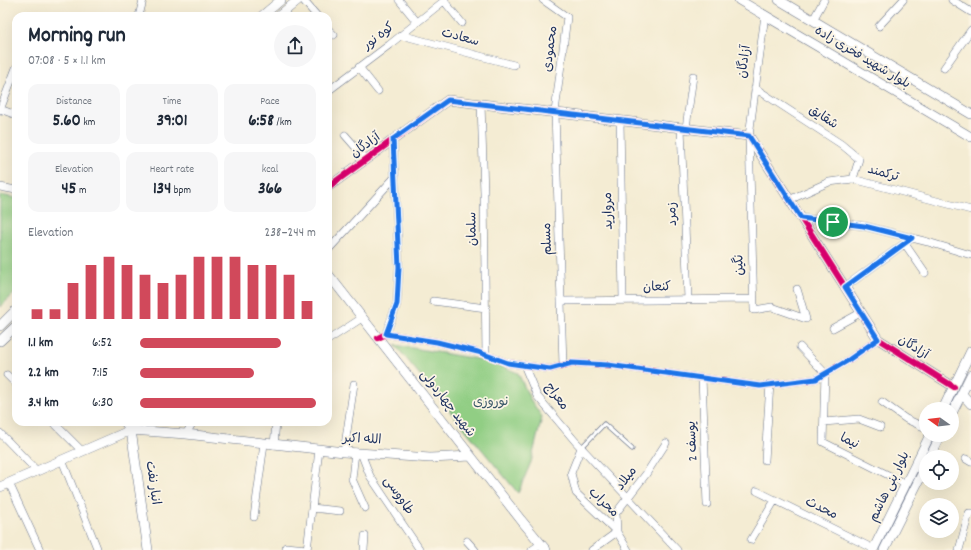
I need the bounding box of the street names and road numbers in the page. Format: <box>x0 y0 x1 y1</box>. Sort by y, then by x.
street label: کوه نور <box>358 18 399 56</box>
street label: بلوار شهید فخری زاده <box>810 22 914 94</box>
street label: سعادت <box>439 24 481 52</box>
street label: محمودی <box>539 25 563 73</box>
street label: آزادگان <box>733 43 757 80</box>
street label: شقایق <box>804 101 842 135</box>
street label: آزادگان <box>347 128 386 163</box>
street label: ترکمند <box>865 161 901 187</box>
street label: مروارید <box>599 192 619 230</box>
street label: زمرد <box>663 201 683 226</box>
street label: سلمان <box>463 212 483 246</box>
street label: مسلم <box>538 222 558 256</box>
street label: نگین <box>730 254 750 276</box>
street label: کنعان <box>643 278 672 298</box>
street label: آزادگان <box>894 331 933 365</box>
street label: شهید چهاردولی <box>415 366 479 442</box>
street label: معراج <box>539 379 573 415</box>
street label: یوسف 2 <box>682 420 704 462</box>
street label: الله اکبر <box>341 429 382 451</box>
street label: نیما <box>836 429 862 455</box>
street label: بلوار بنی هاشم <box>865 448 915 526</box>
street label: انبار نفت <box>140 460 164 506</box>
street label: میلاد <box>612 463 642 495</box>
street label: طاووسی <box>378 473 418 519</box>
street label: محراب <box>583 484 623 522</box>
street label: محدث <box>801 493 841 525</box>

